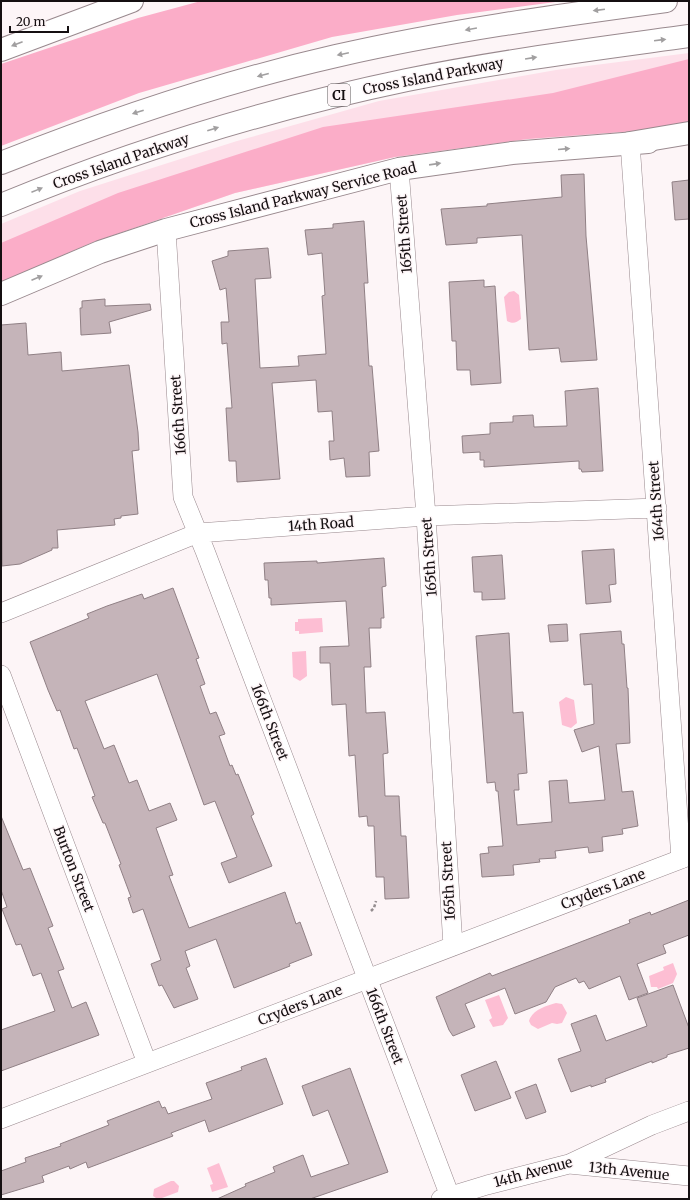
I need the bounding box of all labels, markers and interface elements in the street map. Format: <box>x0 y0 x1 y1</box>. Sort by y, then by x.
one-way arrow <box>593 7 605 13</box>
scale bar <box>10 8 68 34</box>
text: 20 m <box>16 14 45 29</box>
one-way arrow <box>465 27 477 33</box>
one-way arrow <box>653 37 666 43</box>
one-way arrow <box>11 42 23 48</box>
one-way arrow <box>337 52 349 58</box>
street label: Cross Island Parkway <box>361 53 506 98</box>
one-way arrow <box>525 55 537 61</box>
one-way arrow <box>256 72 268 78</box>
road number: CI <box>328 84 350 106</box>
one-way arrow <box>132 110 144 116</box>
one-way arrow <box>207 126 219 132</box>
street label: Cross Island Parkway <box>50 129 192 193</box>
one-way arrow <box>558 145 570 152</box>
street label: Cross Island Parkway Service Road <box>188 158 419 232</box>
one-way arrow <box>429 161 441 167</box>
one-way arrow <box>32 187 43 193</box>
street label: 165th Street <box>392 193 416 274</box>
one-way arrow <box>31 275 42 281</box>
street label: 166th Street <box>166 374 190 456</box>
street label: 164th Street <box>644 460 668 542</box>
street label: 14th Road <box>287 513 355 535</box>
street label: 165th Street <box>417 516 441 597</box>
street label: 166th Street <box>247 681 293 763</box>
street label: Burton Street <box>49 824 99 915</box>
street label: 165th Street <box>437 840 459 921</box>
street label: Cryders Lane <box>558 865 648 913</box>
street label: Cryders Lane <box>255 981 345 1029</box>
street label: 166th Street <box>362 985 408 1067</box>
street label: 14th Avenue <box>492 1153 574 1191</box>
street label: 13th Avenue <box>588 1158 670 1184</box>

